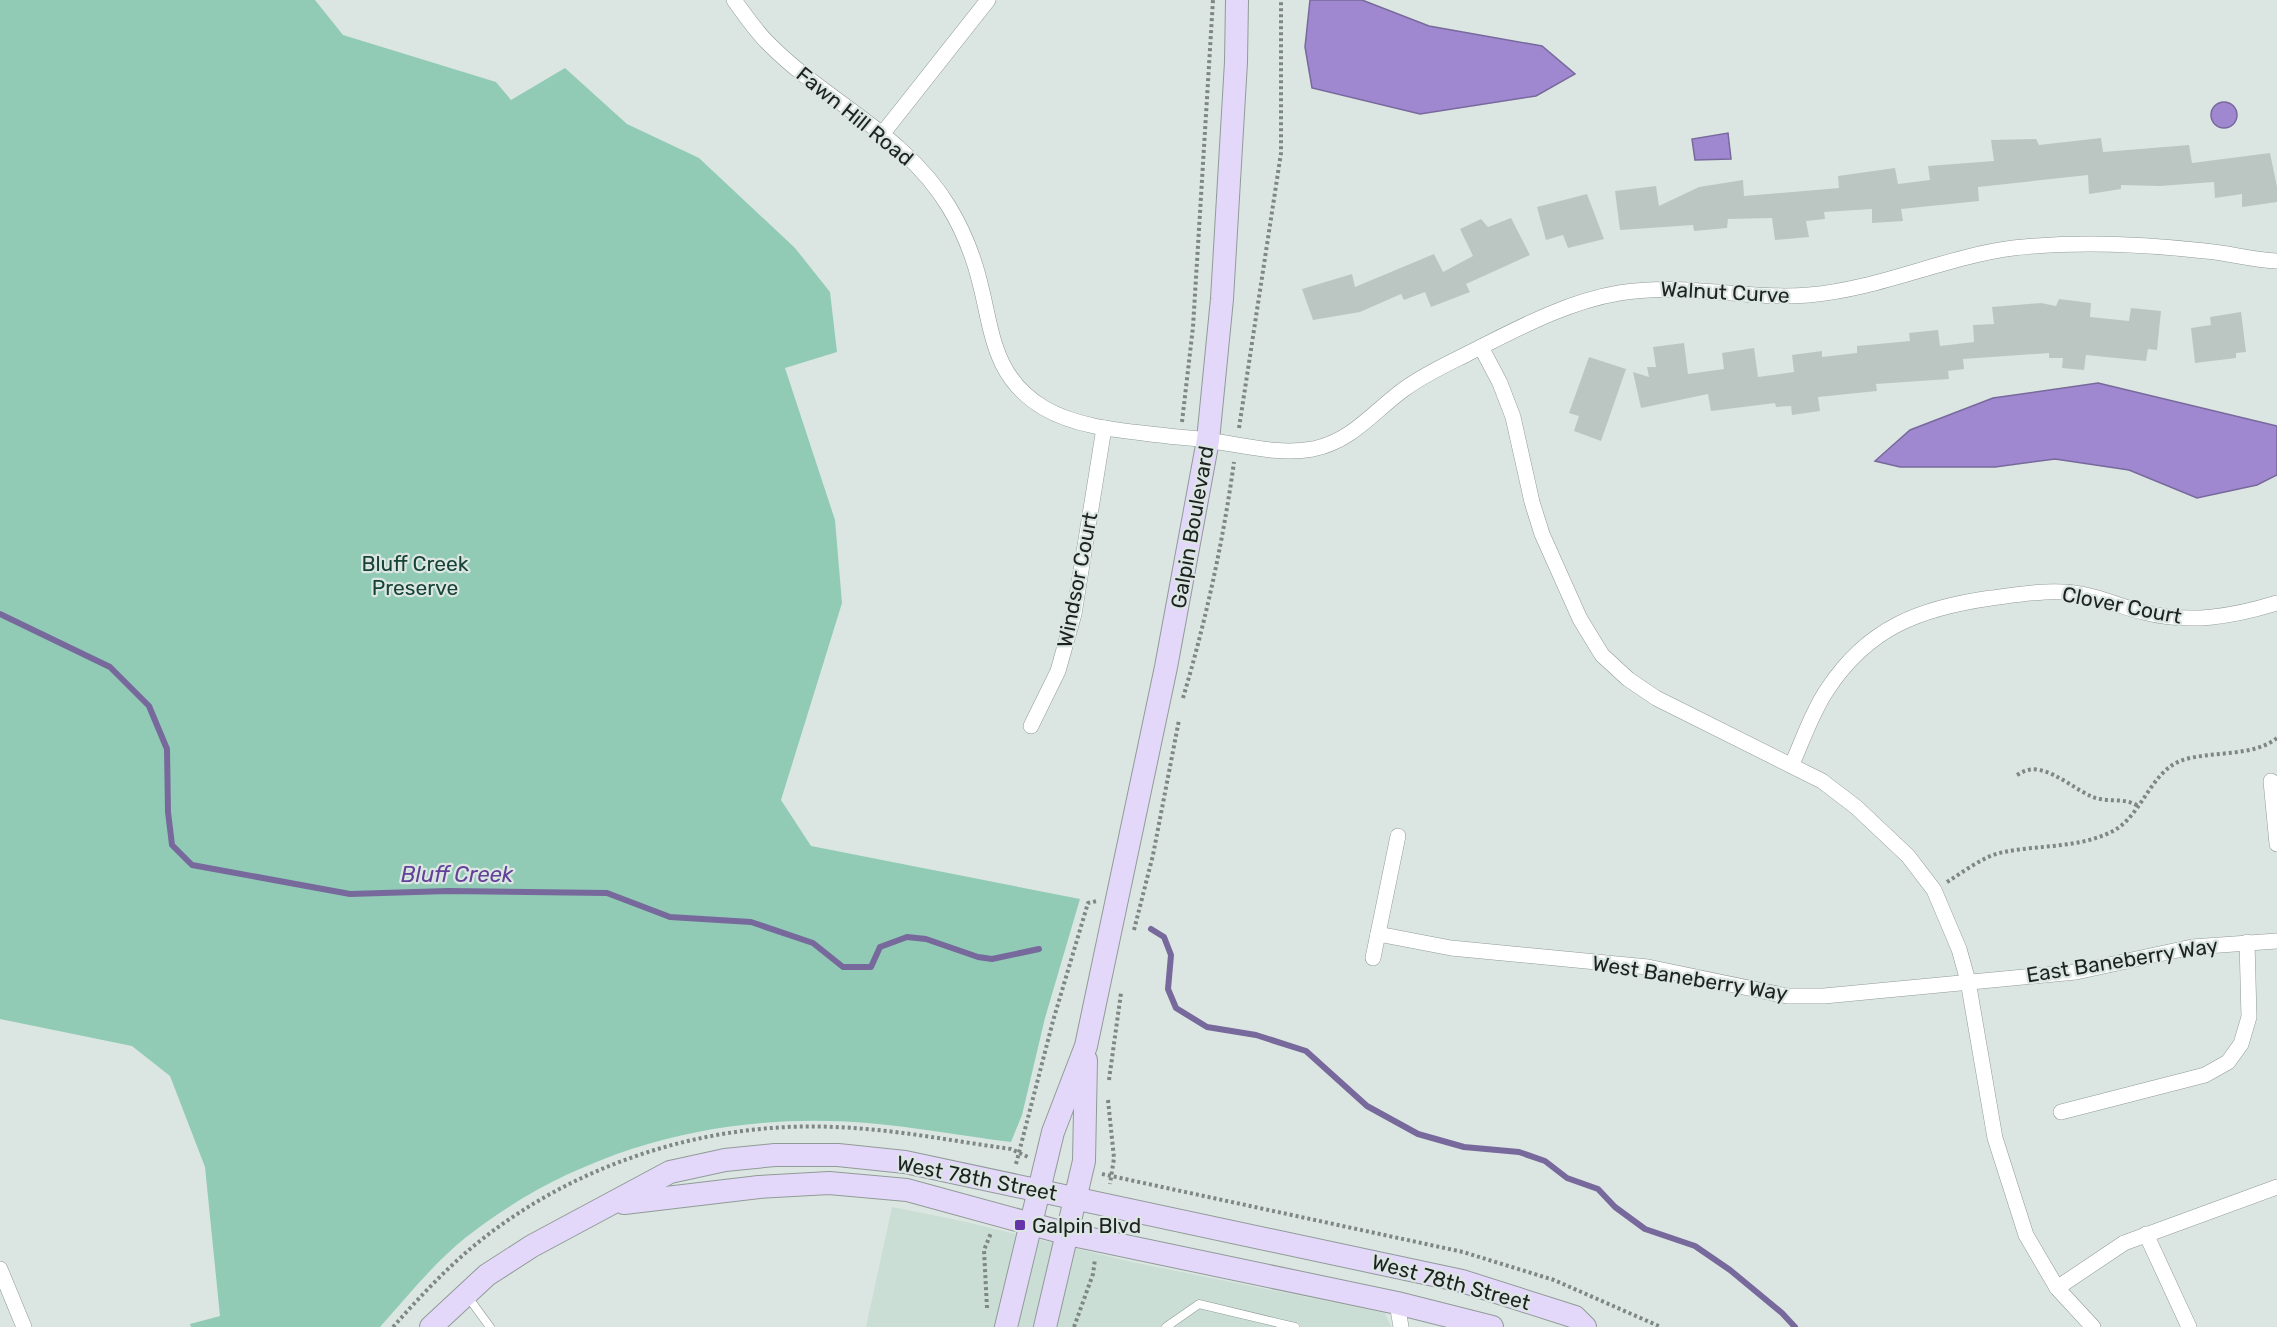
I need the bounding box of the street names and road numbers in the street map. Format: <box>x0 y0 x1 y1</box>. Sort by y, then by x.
street label: Fawn Hill Road <box>792 61 918 171</box>
street label: Walnut Curve <box>1660 276 1790 308</box>
street label: Galpin Boulevard <box>1165 444 1219 610</box>
street label: Windsor Court <box>1052 510 1102 650</box>
street label: Clover Court <box>2060 581 2184 629</box>
street label: East Baneberry Way <box>2024 932 2220 988</box>
street label: West Baneberry Way <box>1590 950 1790 1006</box>
street label: West 78th Street <box>895 1150 1059 1206</box>
street label: West 78th Street <box>1369 1249 1533 1315</box>

